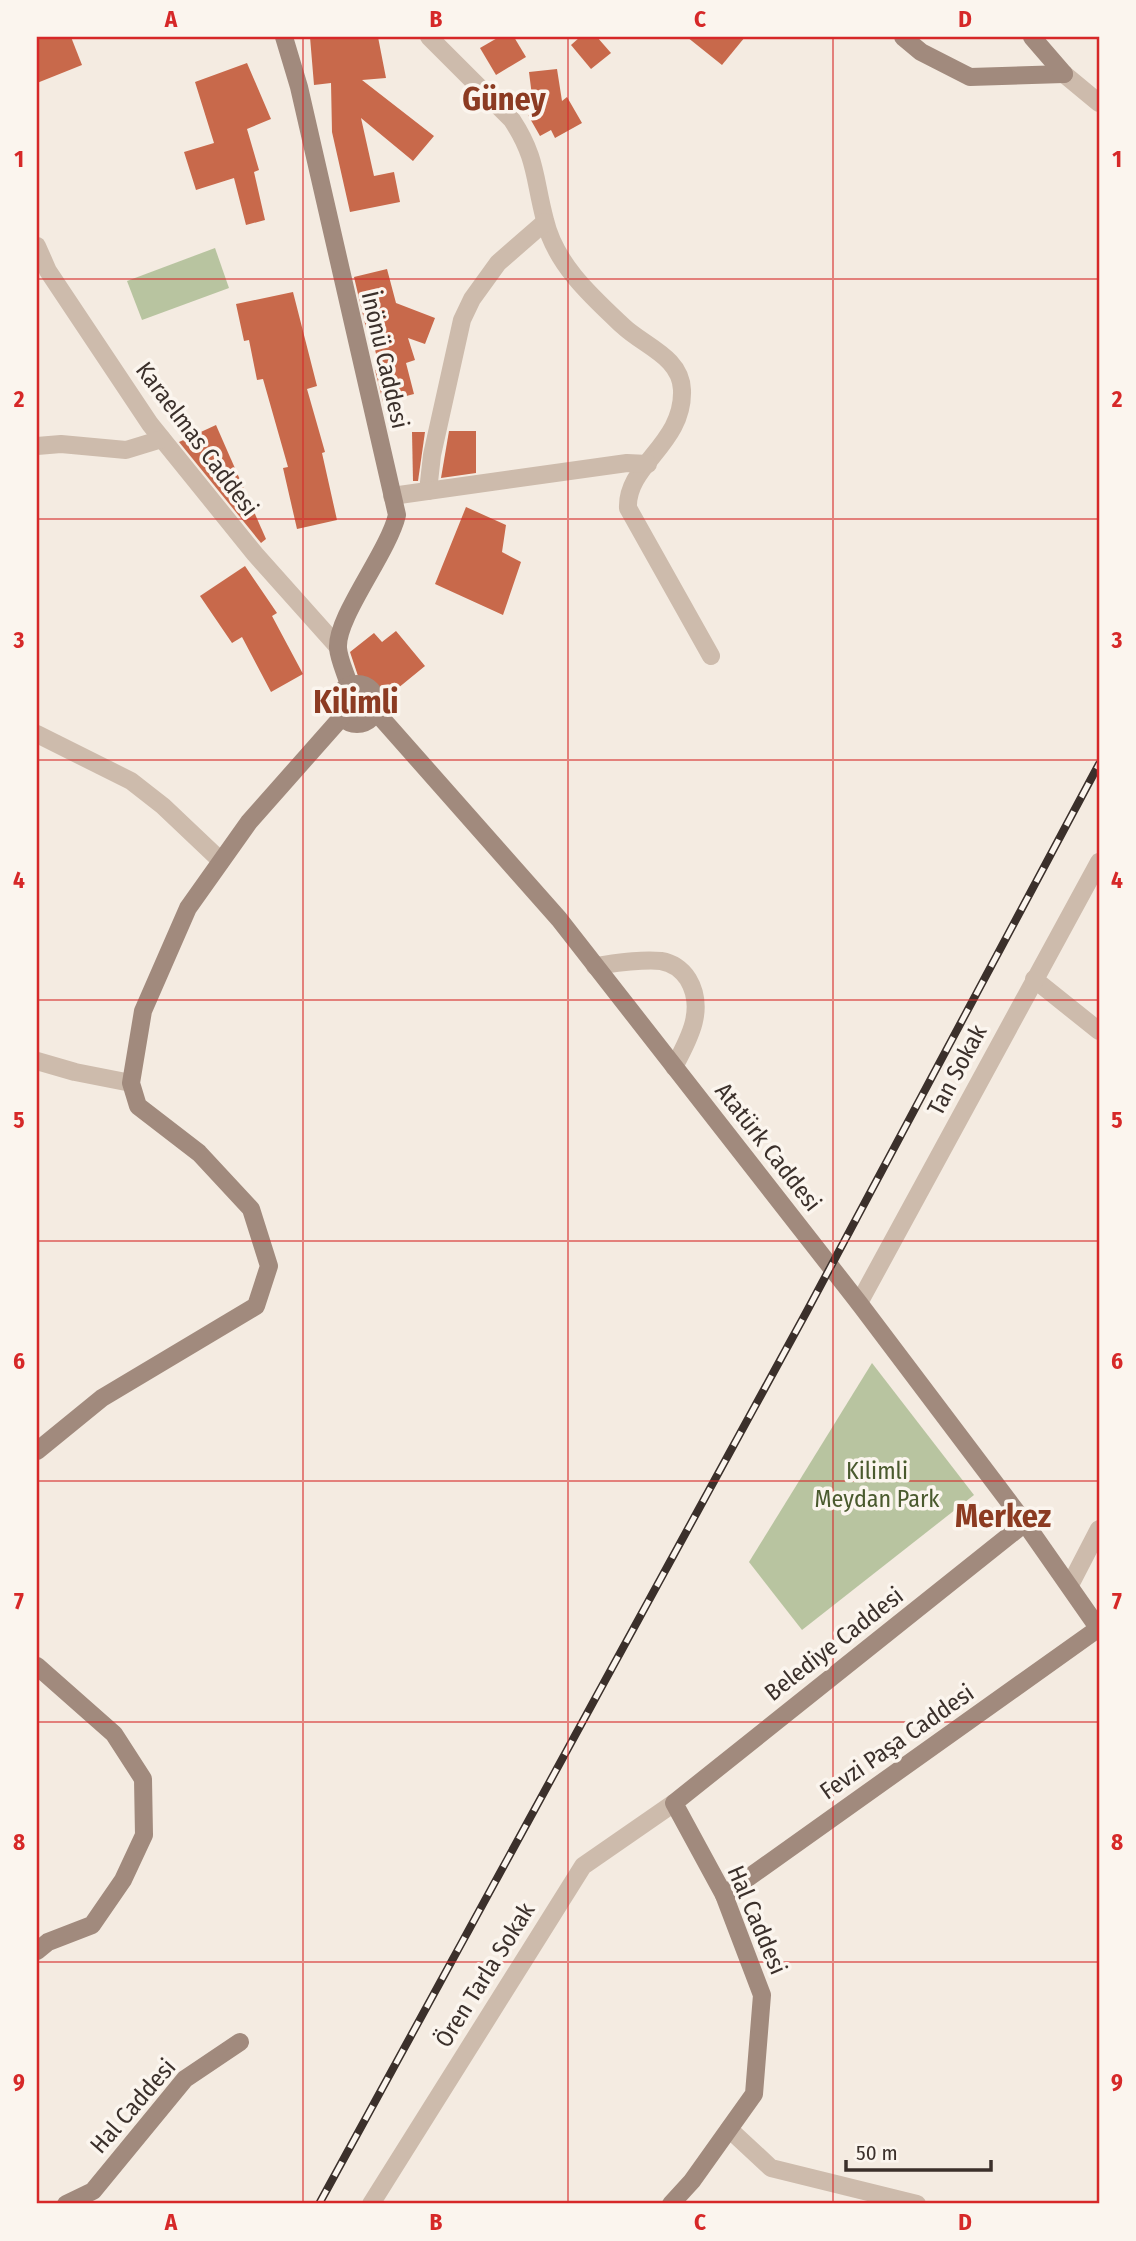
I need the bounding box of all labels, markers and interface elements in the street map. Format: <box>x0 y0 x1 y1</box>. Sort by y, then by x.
text: A <box>164 5 178 33</box>
text: B <box>430 5 443 33</box>
text: C <box>694 5 706 33</box>
text: D <box>958 5 972 33</box>
district label: Güney <box>462 80 546 118</box>
text: 1 <box>14 145 24 173</box>
text: 1 <box>1112 145 1122 173</box>
street label: İnönü Caddesi <box>356 289 414 431</box>
street label: Karaelmas Caddesi <box>130 357 264 521</box>
text: 2 <box>13 385 25 413</box>
text: 2 <box>1111 385 1123 413</box>
text: 3 <box>13 626 25 654</box>
text: 3 <box>1111 626 1123 654</box>
district label: Kilimli <box>313 683 399 721</box>
text: 4 <box>13 866 25 894</box>
text: 4 <box>1111 866 1123 894</box>
street label: Tan Sokak <box>922 1019 993 1120</box>
street label: Atatürk Caddesi <box>709 1077 827 1217</box>
text: 5 <box>13 1106 25 1134</box>
text: 5 <box>1111 1106 1123 1134</box>
text: 6 <box>13 1347 25 1375</box>
text: 6 <box>1111 1347 1123 1375</box>
park label: Kilimli Meydan Park <box>815 1457 940 1513</box>
district label: Merkez <box>955 1497 1051 1535</box>
street label: Belediye Caddesi <box>759 1581 909 1707</box>
text: 7 <box>14 1587 24 1615</box>
text: 7 <box>1112 1587 1122 1615</box>
street label: Fevzi Paşa Caddesi <box>815 1679 979 1805</box>
text: 8 <box>13 1828 25 1856</box>
text: 8 <box>1111 1828 1123 1856</box>
street label: Hal Caddesi <box>722 1861 792 1979</box>
street label: Ören Tarla Sokak <box>429 1897 541 2052</box>
street label: Hal Caddesi <box>85 2053 181 2159</box>
text: 9 <box>13 2068 25 2096</box>
text: 9 <box>1111 2068 1123 2096</box>
scale bar <box>846 2129 991 2173</box>
text: 50 m <box>856 2140 898 2166</box>
text: A <box>164 2208 178 2236</box>
text: B <box>430 2208 443 2236</box>
text: C <box>694 2208 706 2236</box>
text: D <box>958 2208 972 2236</box>

